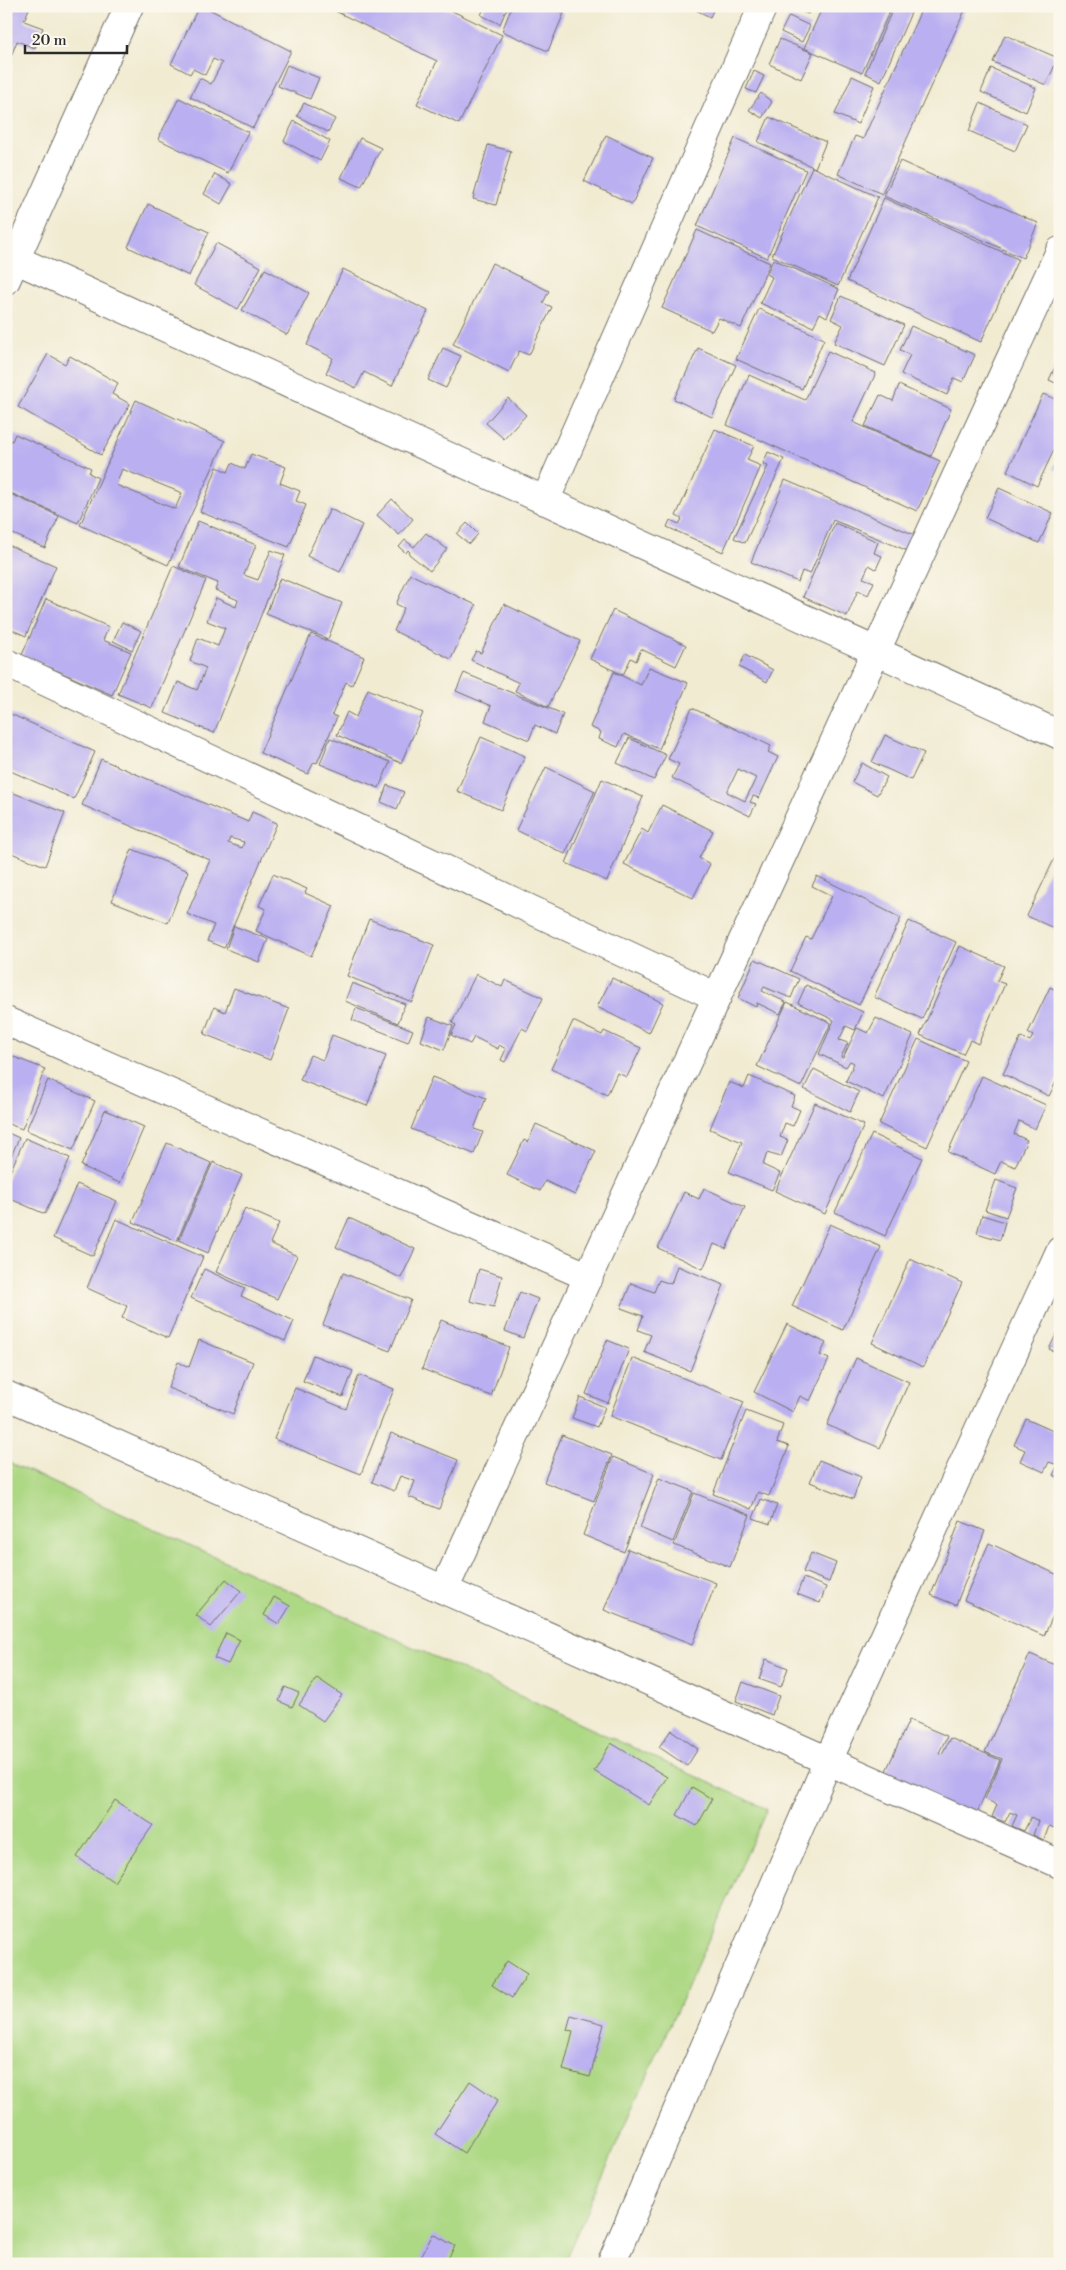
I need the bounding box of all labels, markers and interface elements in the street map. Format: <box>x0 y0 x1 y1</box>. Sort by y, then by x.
scale bar <box>25 22 128 54</box>
text: 20 m <box>32 31 67 50</box>

